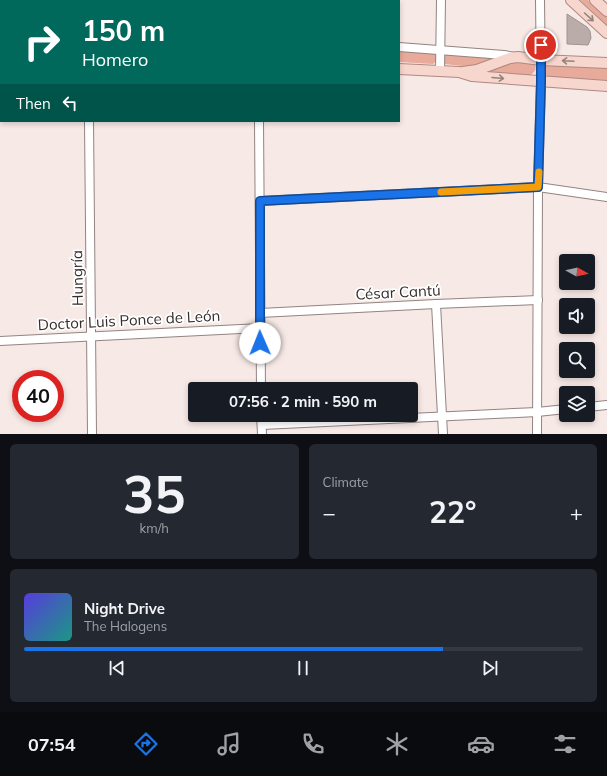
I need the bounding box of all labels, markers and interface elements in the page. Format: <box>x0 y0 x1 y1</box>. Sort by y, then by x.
one-way arrow <box>584 12 594 21</box>
text: 150 m <box>82 13 165 48</box>
icon: right <box>16 16 68 68</box>
pin <box>524 28 558 62</box>
icon: arrive <box>530 34 552 56</box>
text: Homero <box>82 48 148 71</box>
one-way arrow <box>562 58 575 65</box>
one-way arrow <box>491 75 504 82</box>
icon: left <box>59 92 81 114</box>
text: Then <box>16 94 51 113</box>
street label: Hungría <box>67 250 87 306</box>
north arrow <box>559 254 595 290</box>
map controls <box>559 254 595 422</box>
street label: César Cantú <box>355 280 441 304</box>
button: sound <box>559 298 595 334</box>
street label: Doctor Luis Ponce de León <box>37 306 221 334</box>
position arrow <box>239 322 281 364</box>
button: search <box>559 342 595 378</box>
speed limit sign: 40 <box>12 370 64 422</box>
button: layers <box>559 386 595 422</box>
text: 07:56 · 2 min · 590 m <box>229 392 377 411</box>
text: 35 <box>123 461 185 526</box>
text: Climate <box>323 474 368 490</box>
text: 22° <box>429 493 476 531</box>
text: − <box>323 499 336 527</box>
text: + <box>570 499 583 527</box>
text: km/h <box>140 520 169 536</box>
text: Night Drive <box>84 599 165 618</box>
text: The Halogens <box>84 618 167 634</box>
icon: previous <box>106 657 128 679</box>
icon: pause <box>292 657 314 679</box>
icon: next <box>479 657 501 679</box>
icon: directions <box>132 730 160 758</box>
icon: music <box>215 730 243 758</box>
icon: phone <box>299 730 327 758</box>
icon: climate <box>383 730 411 758</box>
icon: car <box>467 730 495 758</box>
icon: filters <box>551 730 579 758</box>
text: 07:54 <box>28 733 76 756</box>

